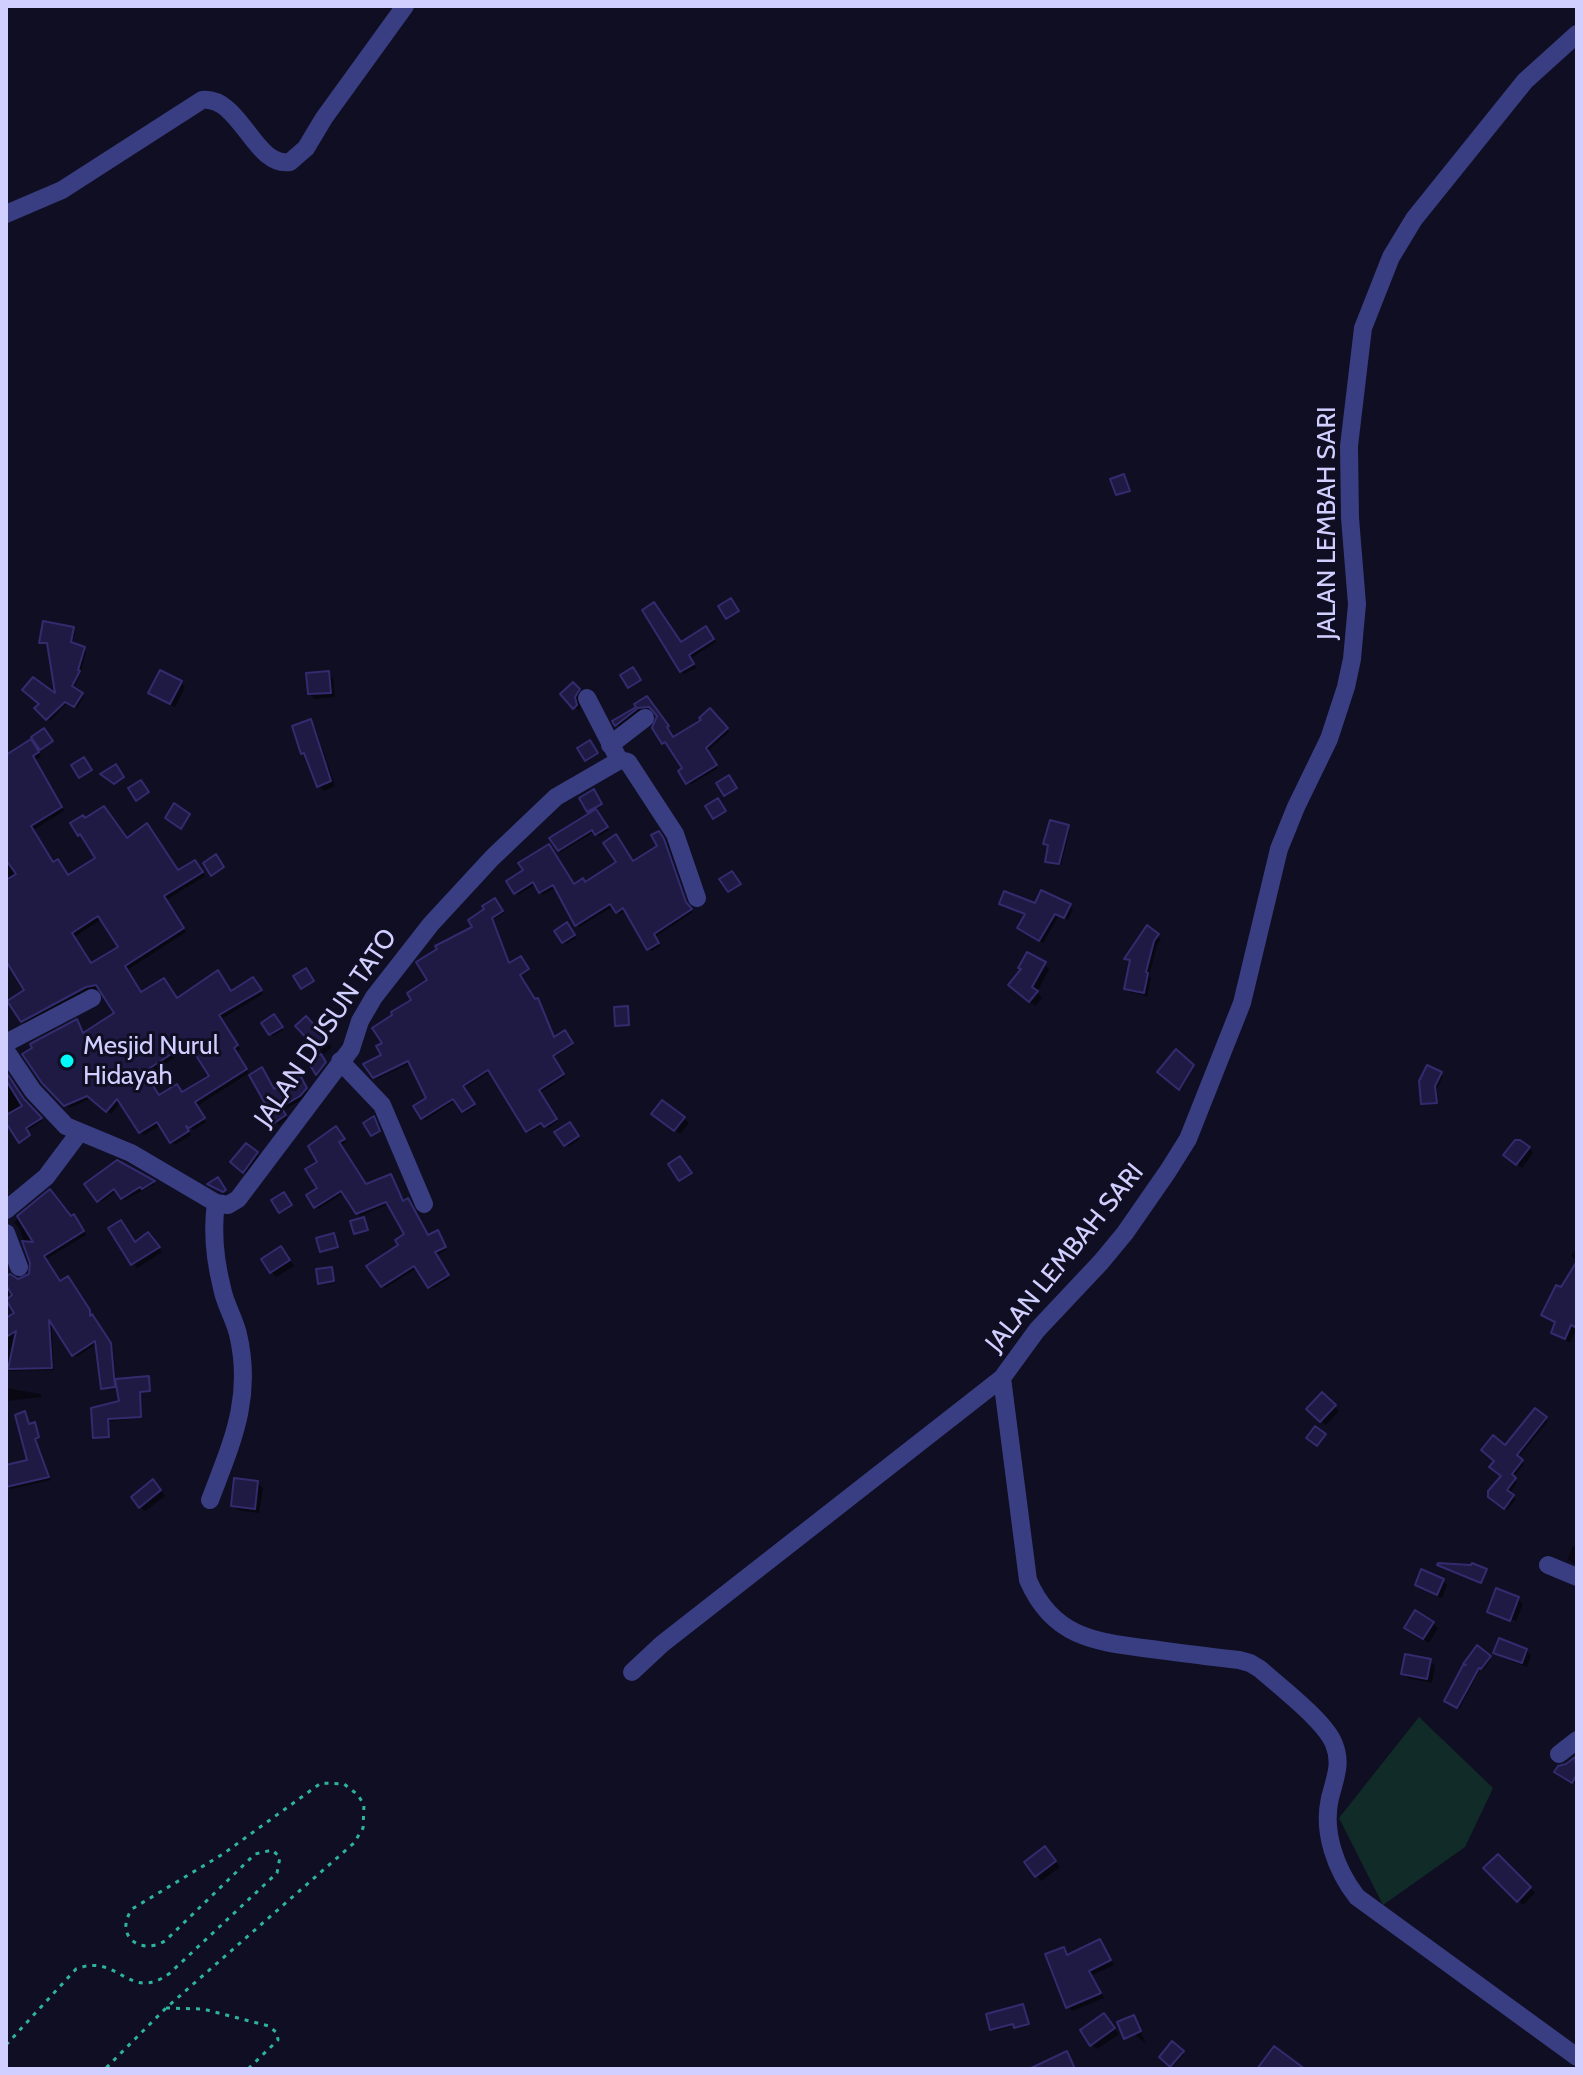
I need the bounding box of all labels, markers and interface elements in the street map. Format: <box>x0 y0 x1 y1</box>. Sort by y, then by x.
street label: JALAN LEMBAH SARI <box>1311 406 1343 640</box>
street label: JALAN DUSUN TATO <box>248 923 404 1133</box>
place label: Mesjid Nurul Hidayah <box>83 1030 219 1092</box>
marker: Mesjid Nurul Hidayah <box>58 1052 76 1070</box>
street label: JALAN LEMBAH SARI <box>979 1157 1151 1359</box>

